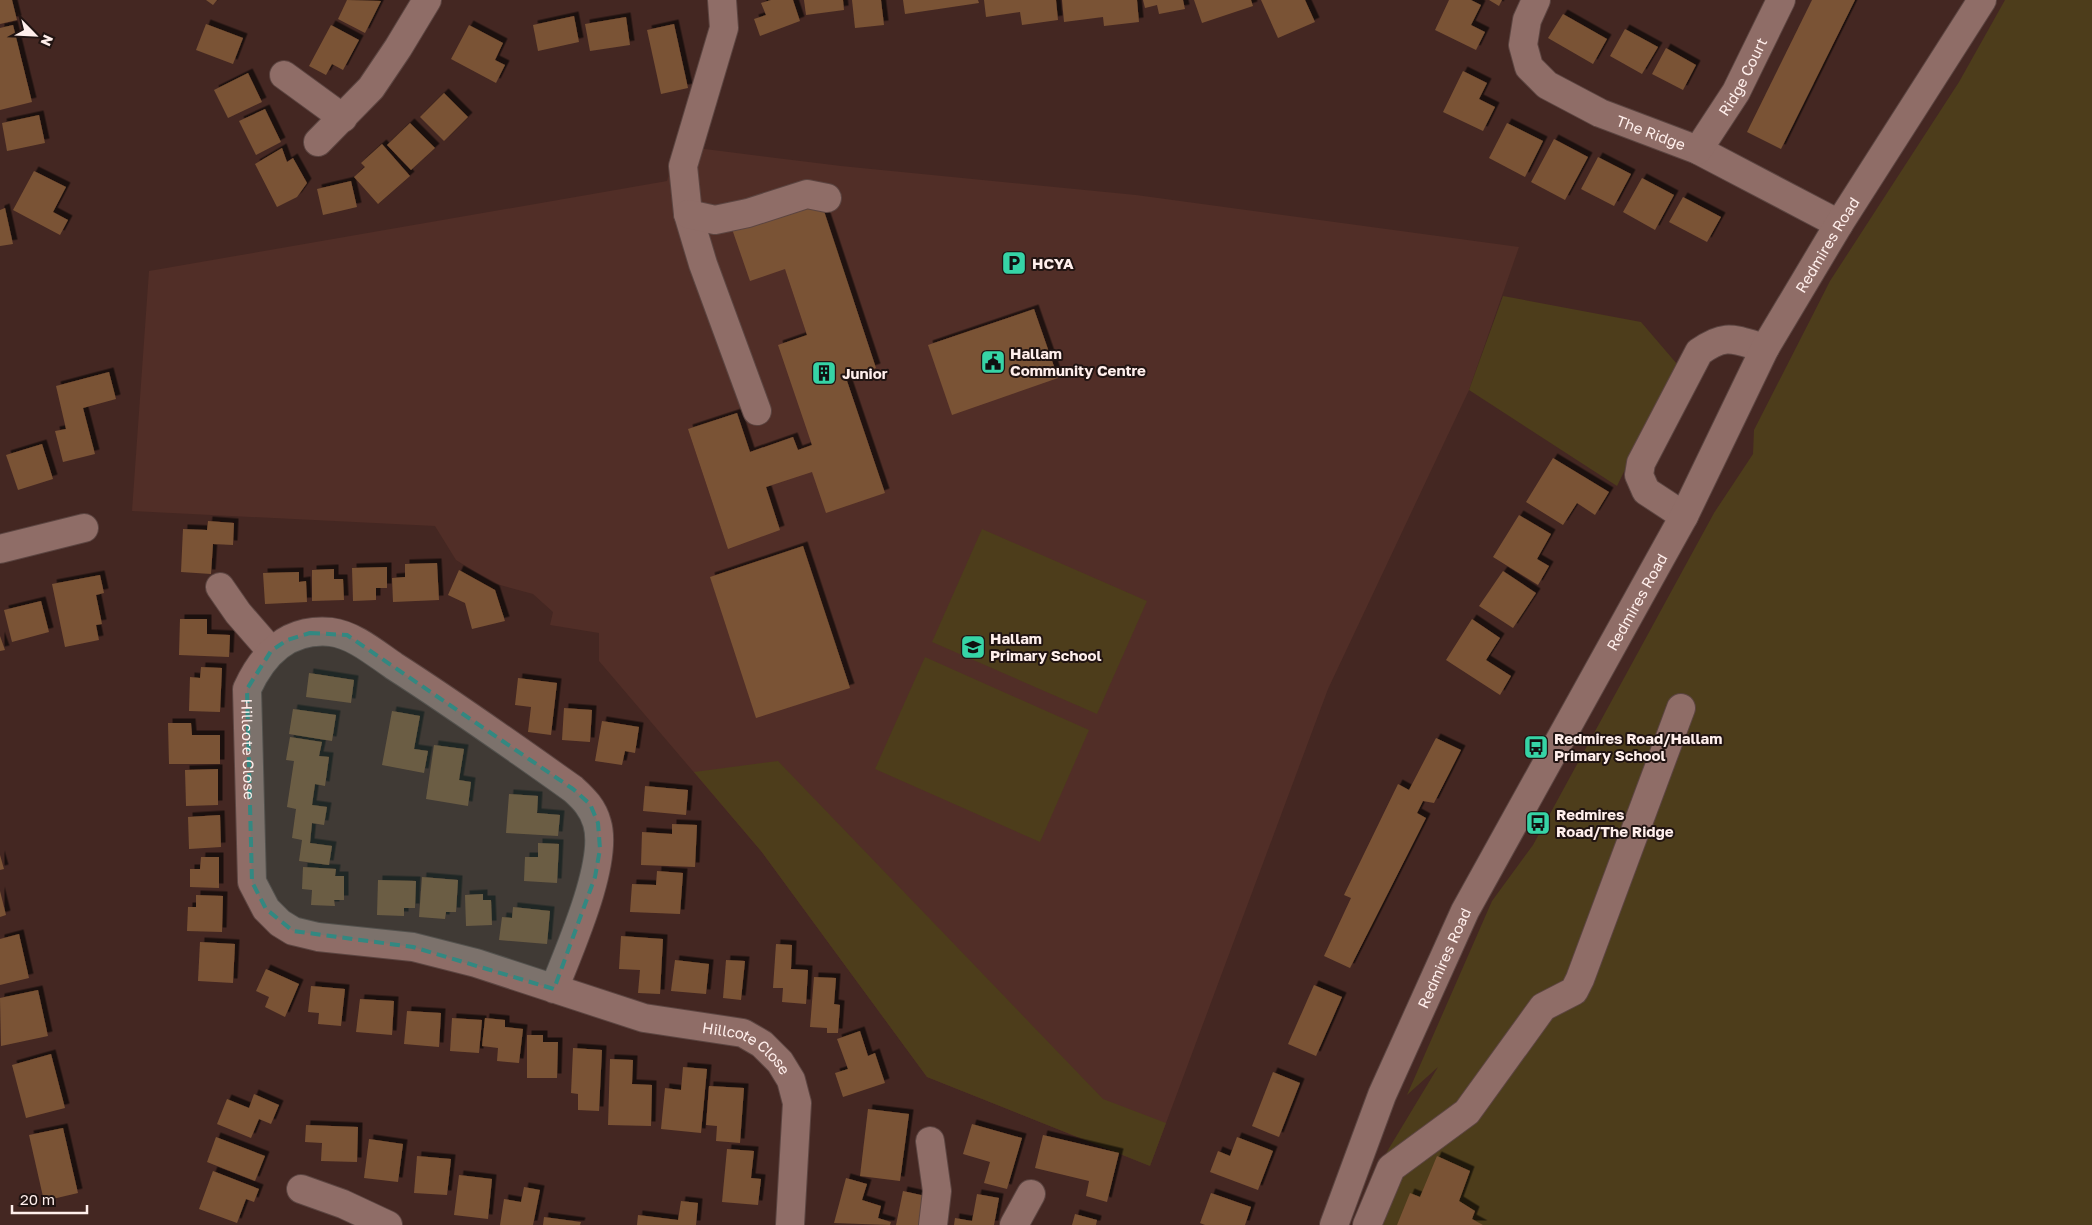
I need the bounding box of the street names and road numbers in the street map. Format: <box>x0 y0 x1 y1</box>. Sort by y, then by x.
street label: Ridge Court <box>1714 35 1770 119</box>
street label: The Ridge <box>1614 111 1688 154</box>
street label: Redmires Road <box>1791 194 1863 296</box>
street label: Redmires Road <box>1602 550 1671 653</box>
street label: Hillcote Close <box>238 698 259 800</box>
street label: Redmires Road <box>1413 905 1474 1011</box>
street label: Hillcote Close <box>701 1018 794 1078</box>

